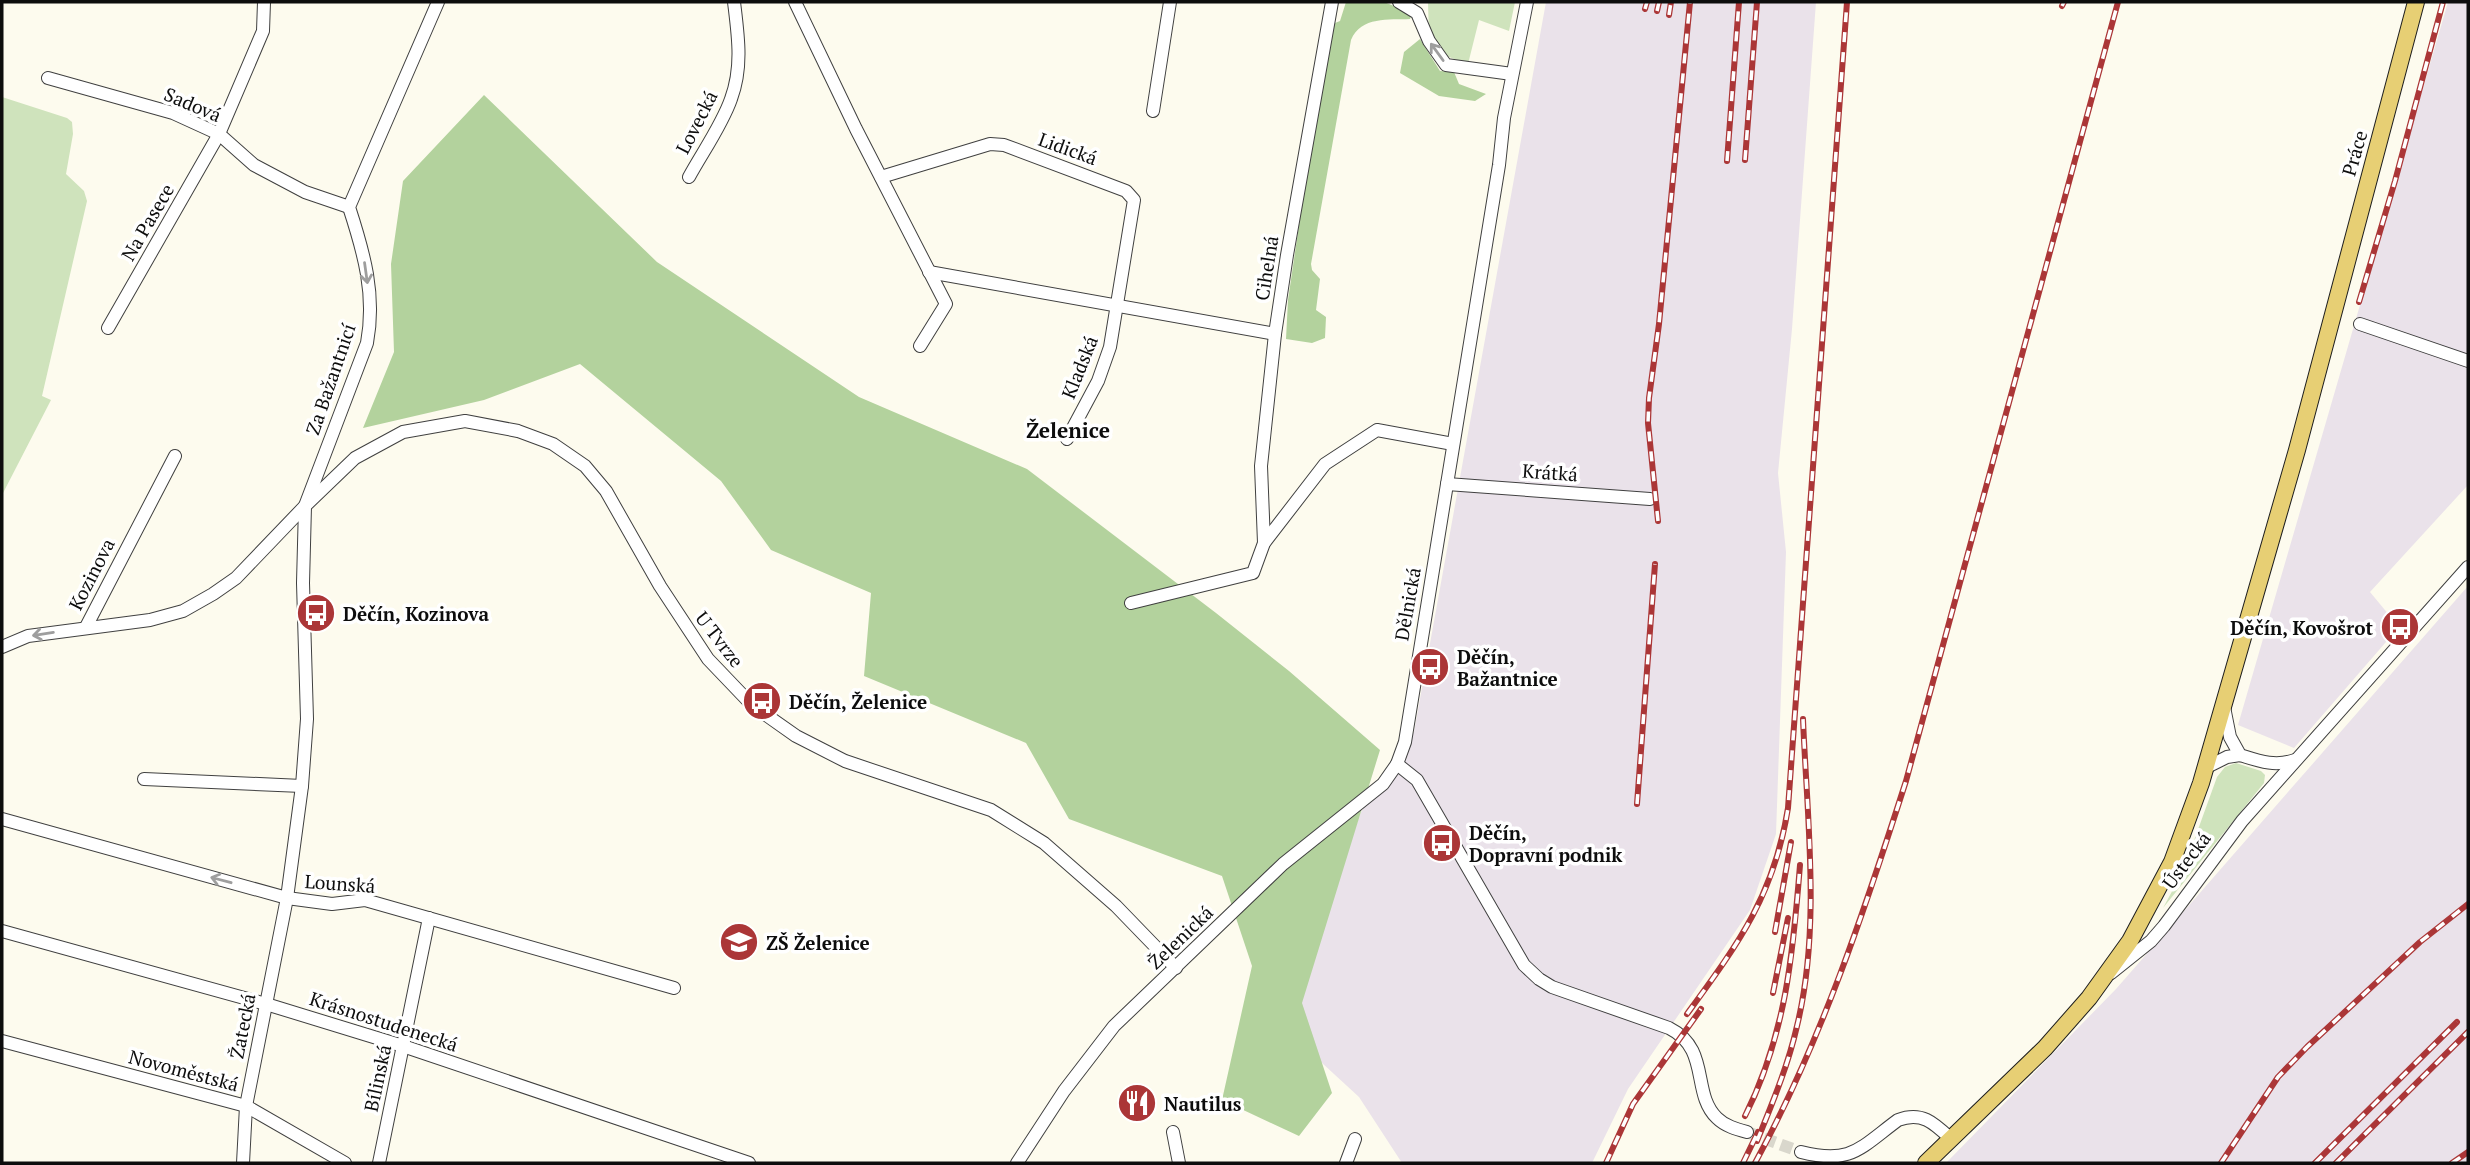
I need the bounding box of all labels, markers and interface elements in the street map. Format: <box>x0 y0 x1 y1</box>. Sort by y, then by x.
one-way arrow <box>1430 43 1444 62</box>
street label: Sadová <box>161 81 226 127</box>
street label: Lovecká <box>669 86 723 158</box>
street label: Lidická <box>1035 126 1101 170</box>
street label: Práce <box>2336 127 2372 179</box>
street label: Na Pasece <box>115 179 179 265</box>
street label: Cihelná <box>1249 233 1284 302</box>
one-way arrow <box>360 261 373 284</box>
street label: Za Bažantnicí <box>299 320 361 438</box>
street label: Kladská <box>1055 331 1103 402</box>
district label: Želenice <box>1026 416 1110 444</box>
street label: Krátká <box>1521 458 1579 486</box>
street label: Kozinova <box>62 534 120 614</box>
street label: Dělnická <box>1388 565 1426 643</box>
bus stop icon: Děčín, Kozinova <box>295 592 337 634</box>
place label: Děčín, Kozinova <box>343 601 489 626</box>
street label: U Tvrze <box>690 606 750 672</box>
bus stop icon: Děčín, Kovošrot <box>2379 606 2421 648</box>
place label: Děčín, Kovošrot <box>2230 615 2373 640</box>
one-way arrow <box>32 628 55 641</box>
place label: Děčín, Bažantnice <box>1457 644 1558 691</box>
bus stop icon: Děčín, Bažantnice <box>1409 646 1451 688</box>
bus stop icon: Děčín, Želenice <box>741 680 783 722</box>
place label: Děčín, Želenice <box>789 689 927 714</box>
place label: Děčín, Dopravní podnik <box>1469 820 1623 867</box>
bus stop icon: Děčín, Dopravní podnik <box>1421 822 1463 864</box>
street label: Ústecká <box>2156 826 2216 894</box>
street label: Lounská <box>304 868 377 898</box>
one-way arrow <box>210 872 232 885</box>
street label: Želenická <box>1142 900 1218 974</box>
school or university icon: ZŠ Želenice <box>718 921 760 963</box>
place label: ZŠ Želenice <box>766 930 870 955</box>
street label: Krásnostudenecká <box>307 985 462 1057</box>
street label: Žatecká <box>223 991 261 1061</box>
street label: Bílinská <box>358 1042 396 1114</box>
street label: Novoměstská <box>126 1043 242 1097</box>
restaurant icon: Nautilus <box>1116 1082 1158 1124</box>
place label: Nautilus <box>1164 1091 1242 1116</box>

